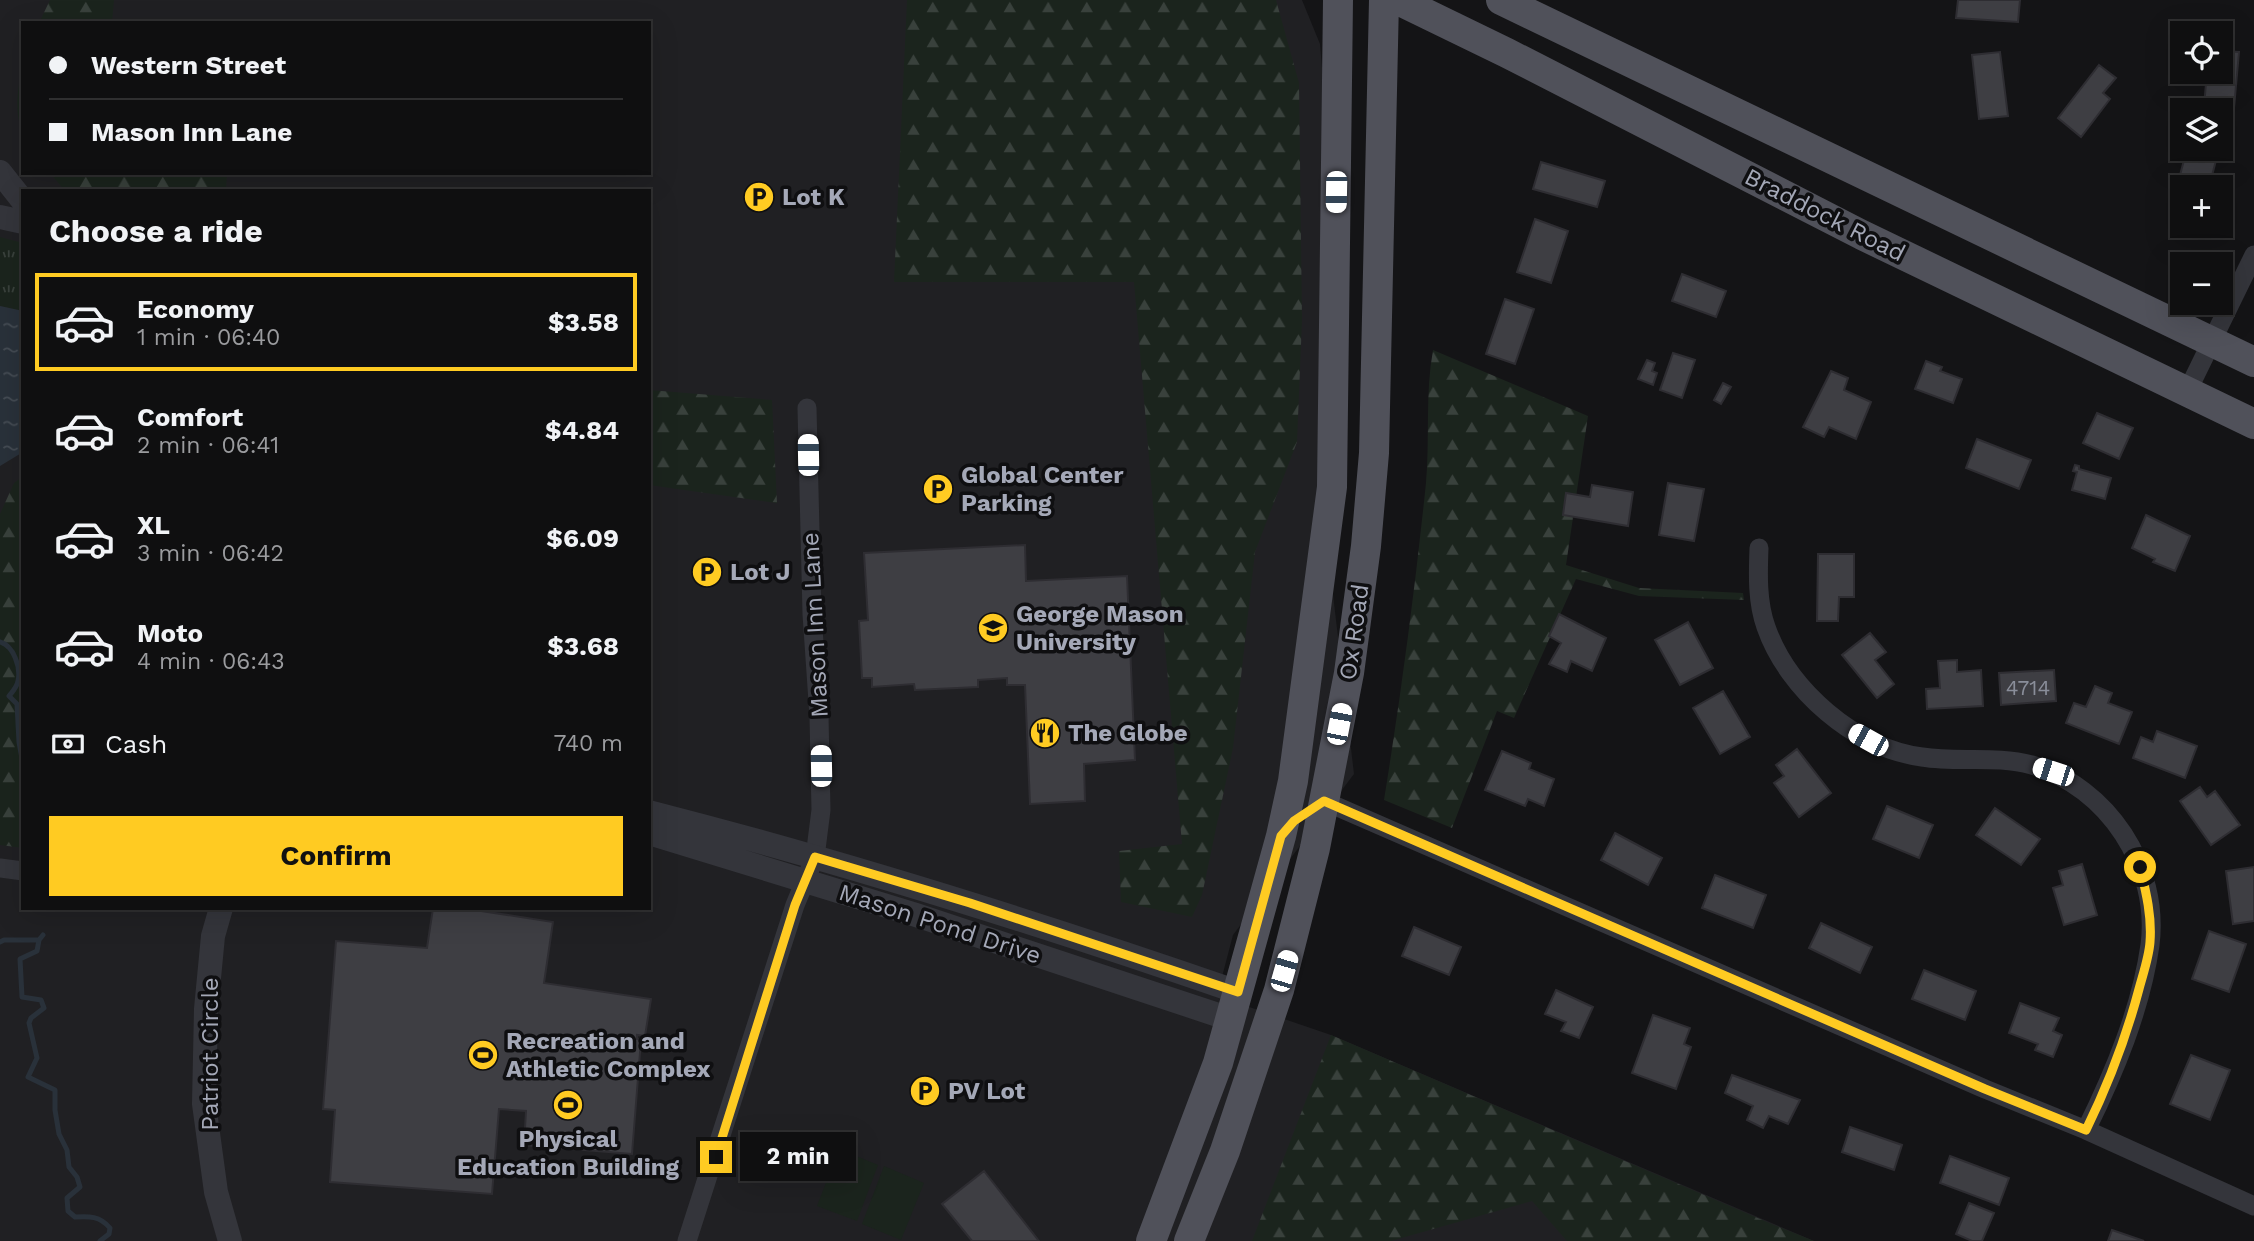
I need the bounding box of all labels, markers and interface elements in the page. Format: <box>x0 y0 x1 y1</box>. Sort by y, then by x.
map controls <box>2170 21 2233 315</box>
button: locate <box>2170 21 2233 84</box>
text: Western Street <box>91 50 286 80</box>
button: layers <box>2170 98 2233 161</box>
text: Mason Inn Lane <box>91 117 292 147</box>
street label: Braddock Road <box>1740 162 1910 268</box>
car <box>1326 171 1347 213</box>
button: + <box>2170 175 2233 238</box>
parking icon: Lot K <box>742 180 776 214</box>
place label: Lot K <box>782 183 845 211</box>
text: Choose a ride <box>49 212 263 250</box>
button: − <box>2170 252 2233 315</box>
icon: car <box>53 291 116 354</box>
text: Economy <box>137 294 254 324</box>
text: $3.58 <box>548 307 619 337</box>
text: 1 min · 06:40 <box>137 324 280 351</box>
icon: car <box>53 399 116 462</box>
text: Comfort <box>137 402 243 432</box>
text: $4.84 <box>545 415 619 445</box>
text: 2 min · 06:41 <box>137 432 279 459</box>
car <box>798 434 819 476</box>
place label: Global Center Parking <box>961 461 1124 517</box>
parking icon: Global Center Parking <box>921 472 955 506</box>
icon: car <box>53 507 116 570</box>
text: XL <box>137 510 170 540</box>
text: $6.09 <box>546 523 619 553</box>
street label: Mason Inn Lane <box>796 532 834 718</box>
text: 3 min · 06:42 <box>137 540 284 567</box>
parking icon: Lot J <box>690 555 724 589</box>
place label: Lot J <box>730 558 790 586</box>
street label: Ox Road <box>1333 582 1375 682</box>
place label: George Mason University <box>1016 600 1184 656</box>
school or university icon: George Mason University <box>976 611 1010 645</box>
icon: car <box>53 615 116 678</box>
text: Moto <box>137 618 203 648</box>
text: $3.68 <box>547 631 619 661</box>
text: 4 min · 06:43 <box>137 648 285 675</box>
house number: 4714 <box>2006 675 2050 700</box>
car <box>1325 701 1354 747</box>
restaurant icon: The Globe <box>1028 716 1062 750</box>
place label: The Globe <box>1068 719 1188 747</box>
car <box>1845 721 1892 759</box>
icon: cash <box>49 725 87 763</box>
text: Cash <box>105 729 167 759</box>
text: 740 m <box>554 730 623 757</box>
car <box>811 745 832 787</box>
car <box>2030 756 2077 788</box>
button: Confirm <box>49 816 623 896</box>
route start <box>2124 851 2156 883</box>
street label: Mason Pond Drive <box>836 878 1044 970</box>
car <box>1269 948 1300 994</box>
street label: Patriot Circle <box>196 977 224 1131</box>
place label: Recreation and Athletic Complex <box>506 1027 710 1083</box>
sports icon: Recreation and Athletic Complex <box>466 1038 500 1072</box>
parking icon: PV Lot <box>908 1074 942 1108</box>
place label: PV Lot <box>948 1077 1026 1105</box>
sports icon: Physical Education Building <box>551 1088 585 1122</box>
place label: Physical Education Building <box>457 1125 680 1181</box>
callout: 2 min <box>740 1132 856 1182</box>
route end <box>700 1141 732 1173</box>
text: 2 min <box>767 1143 829 1170</box>

